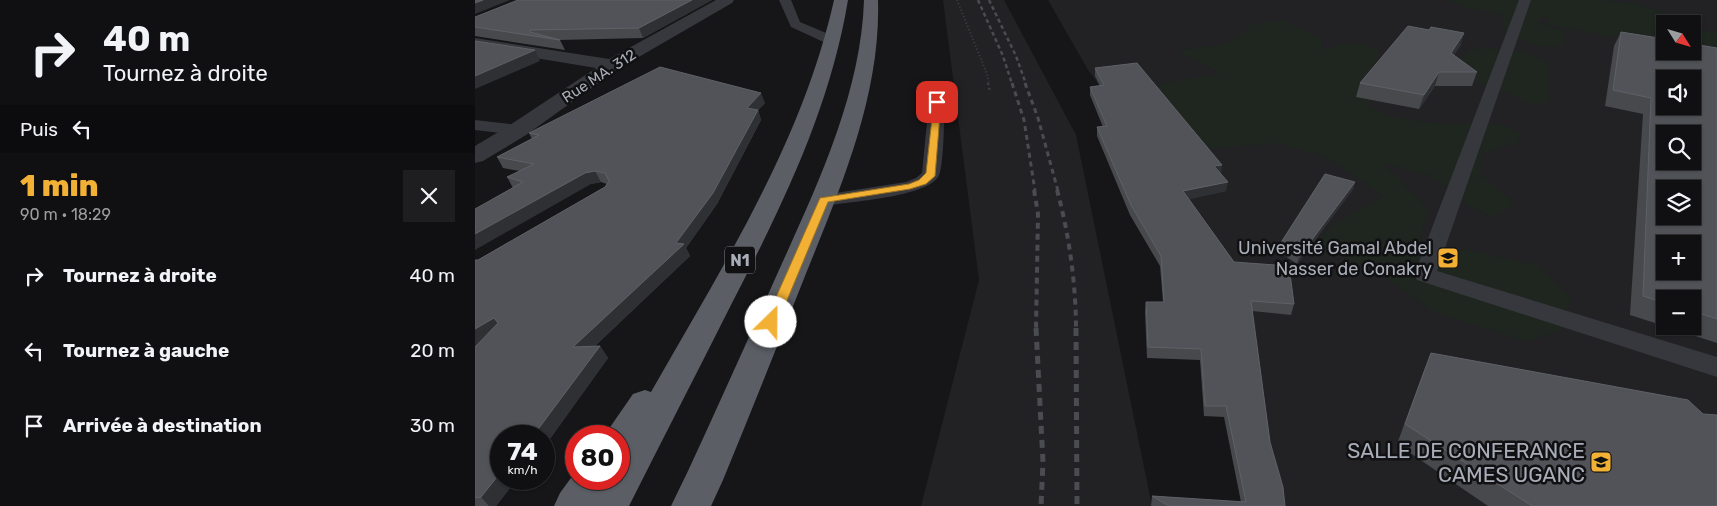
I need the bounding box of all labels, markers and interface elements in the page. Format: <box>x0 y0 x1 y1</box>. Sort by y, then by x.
north arrow <box>1656 15 1701 60</box>
map controls <box>1656 15 1701 335</box>
text: 40 m <box>103 18 190 60</box>
icon: right <box>20 20 85 85</box>
street label: Rue MA. 312 <box>559 45 639 107</box>
text: Tournez à droite <box>103 60 268 87</box>
button: sound <box>1656 70 1701 115</box>
pin <box>916 81 958 123</box>
icon: arrive <box>923 88 951 116</box>
icon: left <box>68 115 96 143</box>
text: Puis <box>20 118 58 141</box>
button: search <box>1656 125 1701 170</box>
text: 1 min <box>20 168 98 204</box>
button: close <box>403 170 455 222</box>
button: layers <box>1656 180 1701 225</box>
text: 90 m · 18:29 <box>20 205 111 224</box>
button: + <box>1656 235 1701 280</box>
place label: Université Gamal Abdel Nasser de Conakry <box>1238 237 1432 280</box>
road number: N1 <box>725 246 755 274</box>
school or university icon: Université Gamal Abdel Nasser de Conakry <box>1436 246 1460 270</box>
icon: right <box>20 262 48 290</box>
text: Tournez à droite <box>63 264 217 287</box>
text: 40 m <box>410 264 455 287</box>
button: − <box>1656 290 1701 335</box>
position arrow <box>744 295 796 347</box>
icon: left <box>20 337 48 365</box>
text: Tournez à gauche <box>63 339 229 362</box>
text: 20 m <box>410 339 455 362</box>
icon: arrive <box>20 412 48 440</box>
text: Arrivée à destination <box>63 414 262 437</box>
text: 30 m <box>410 414 455 437</box>
speed limit sign: 80 <box>565 425 630 490</box>
text: 74 <box>507 437 538 466</box>
place label: SALLE DE CONFERANCE CAMES UGANC <box>1347 438 1585 487</box>
school or university icon: SALLE DE CONFERANCE CAMES UGANC <box>1589 450 1613 474</box>
text: km/h <box>508 463 537 477</box>

